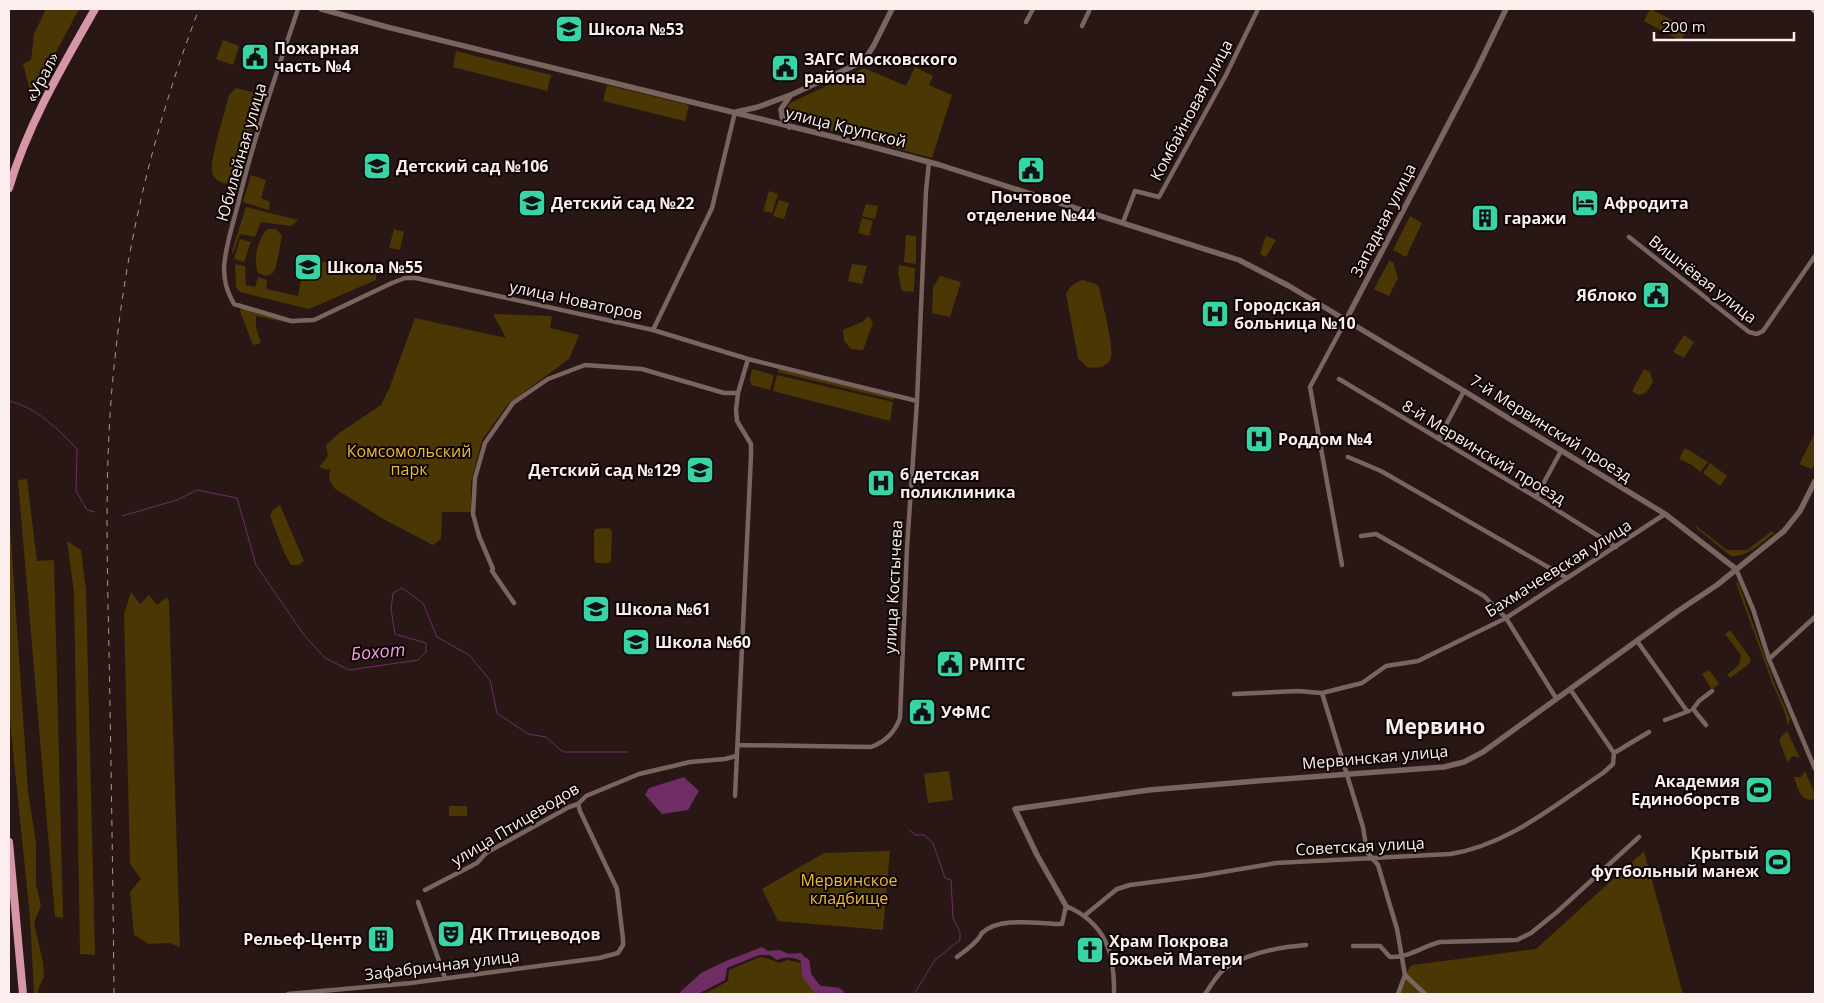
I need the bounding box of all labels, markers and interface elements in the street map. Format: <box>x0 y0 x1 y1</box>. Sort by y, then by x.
scale bar <box>1654 10 1794 42</box>
school or university icon: Школа №53 <box>554 14 584 44</box>
text: 200 m <box>1662 16 1706 36</box>
place label: Школа №53 <box>588 18 684 40</box>
street label: Комбайновая улица <box>1144 36 1238 184</box>
place label: Пожарная часть №4 <box>274 37 359 77</box>
public building icon: Пожарная часть №4 <box>240 42 270 72</box>
street label: «Урал» <box>20 48 64 106</box>
place label: ЗАГС Московского района <box>804 48 958 88</box>
public building icon: ЗАГС Московского района <box>770 53 800 83</box>
street label: Юбилейная улица <box>211 80 271 224</box>
street label: улица Крупской <box>783 101 909 153</box>
school or university icon: Детский сад №106 <box>362 151 392 181</box>
place label: Детский сад №106 <box>396 155 548 177</box>
public building icon: Почтовое отделение №44 <box>1016 155 1046 185</box>
street label: Западная улица <box>1345 160 1421 280</box>
place label: Почтовое отделение №44 <box>966 186 1096 226</box>
school or university icon: Детский сад №22 <box>517 188 547 218</box>
hotel icon: Афродита <box>1570 188 1600 218</box>
place label: Детский сад №22 <box>551 192 694 214</box>
place label: Афродита <box>1604 192 1689 214</box>
building icon: гаражи <box>1470 203 1500 233</box>
place label: гаражи <box>1504 207 1567 229</box>
street label: Вишнёвая улица <box>1645 230 1761 328</box>
school or university icon: Школа №55 <box>293 252 323 282</box>
place label: Школа №55 <box>327 256 423 278</box>
street label: улица Новаторов <box>507 275 645 325</box>
public building icon: Яблоко <box>1641 280 1671 310</box>
place label: Яблоко <box>1575 284 1637 306</box>
place label: Городская больница №10 <box>1234 294 1356 334</box>
hospital icon: Городская больница №10 <box>1200 299 1230 329</box>
street label: 7-й Мервинский проезд <box>1466 369 1636 487</box>
street label: 8-й Мервинский проезд <box>1398 394 1570 510</box>
hospital icon: Роддом №4 <box>1244 424 1274 454</box>
place label: Роддом №4 <box>1278 428 1372 450</box>
park label: Комсомольский парк <box>347 440 471 480</box>
school or university icon: Детский сад №129 <box>685 455 715 485</box>
place label: Детский сад №129 <box>529 459 681 481</box>
place label: 6 детская поликлиника <box>900 463 1016 503</box>
hospital icon: 6 детская поликлиника <box>866 468 896 498</box>
street label: Бахмачеевская улица <box>1481 514 1635 622</box>
street label: улица Костычева <box>879 519 907 655</box>
school or university icon: Школа №61 <box>581 594 611 624</box>
place label: Школа №61 <box>615 598 711 620</box>
school or university icon: Школа №60 <box>621 627 651 657</box>
place label: Школа №60 <box>655 631 751 653</box>
water label: Бохот <box>350 637 406 665</box>
public building icon: РМПТС <box>935 649 965 679</box>
place label: РМПТС <box>969 653 1026 675</box>
public building icon: УФМС <box>907 697 937 727</box>
place label: УФМС <box>941 701 991 723</box>
district label: Мервино <box>1385 712 1485 740</box>
street label: Мервинская улица <box>1301 740 1449 774</box>
place label: Академия Единоборств <box>1631 770 1740 810</box>
sports icon: Академия Единоборств <box>1744 775 1774 805</box>
street label: улица Птицеводов <box>447 777 583 871</box>
street label: Советская улица <box>1295 832 1425 860</box>
place label: Крытый футбольный манеж <box>1591 842 1759 882</box>
sports icon: Крытый футбольный манеж <box>1763 847 1793 877</box>
park label: Мервинское кладбище <box>800 869 898 909</box>
theatre icon: ДК Птицеводов <box>436 919 466 949</box>
place label: ДК Птицеводов <box>470 923 600 945</box>
building icon: Рельеф-Центр <box>366 924 396 954</box>
place label: Рельеф-Центр <box>243 928 362 950</box>
place label: Храм Покрова Божьей Матери <box>1109 930 1243 970</box>
church icon: Храм Покрова Божьей Матери <box>1075 935 1105 965</box>
street label: Зафабричная улица <box>363 945 521 985</box>

